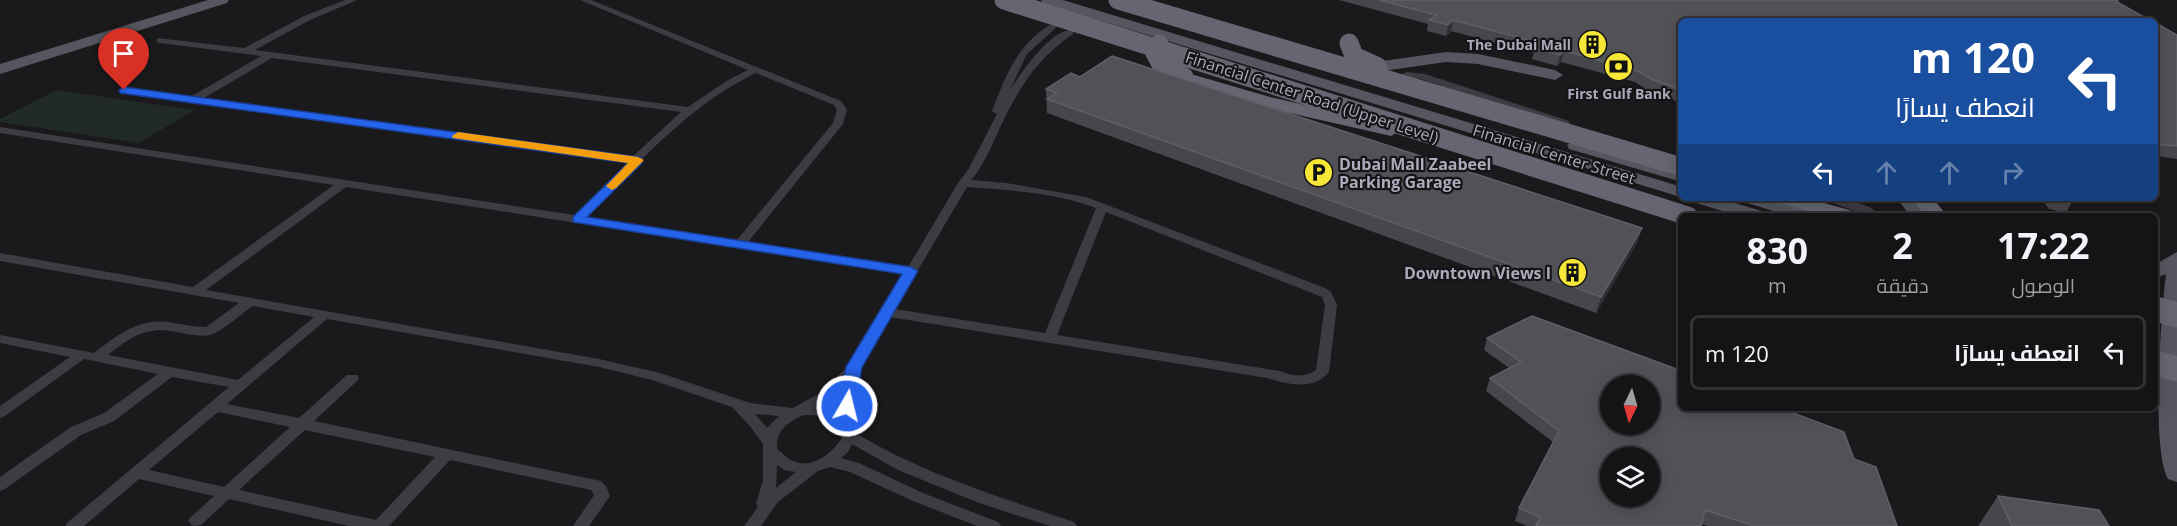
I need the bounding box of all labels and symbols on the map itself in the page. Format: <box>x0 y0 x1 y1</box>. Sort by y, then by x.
pin <box>98 28 149 90</box>
building icon: The Dubai Mall <box>1576 29 1608 61</box>
place label: The Dubai Mall <box>1467 35 1571 54</box>
street label: Financial Center Road (Upper Level) <box>1183 46 1442 148</box>
bank icon: First Gulf Bank <box>1603 51 1635 83</box>
place label: First Gulf Bank <box>1567 84 1671 103</box>
street label: Financial Center Street <box>1470 119 1638 189</box>
place label: Dubai Mall Zaabeel Parking Garage <box>1339 153 1491 193</box>
parking icon: Dubai Mall Zaabeel Parking Garage <box>1302 157 1334 189</box>
building icon: Downtown Views I <box>1556 257 1588 289</box>
place label: Downtown Views I <box>1404 262 1551 284</box>
position arrow <box>815 374 879 438</box>
north arrow <box>1600 375 1660 435</box>

